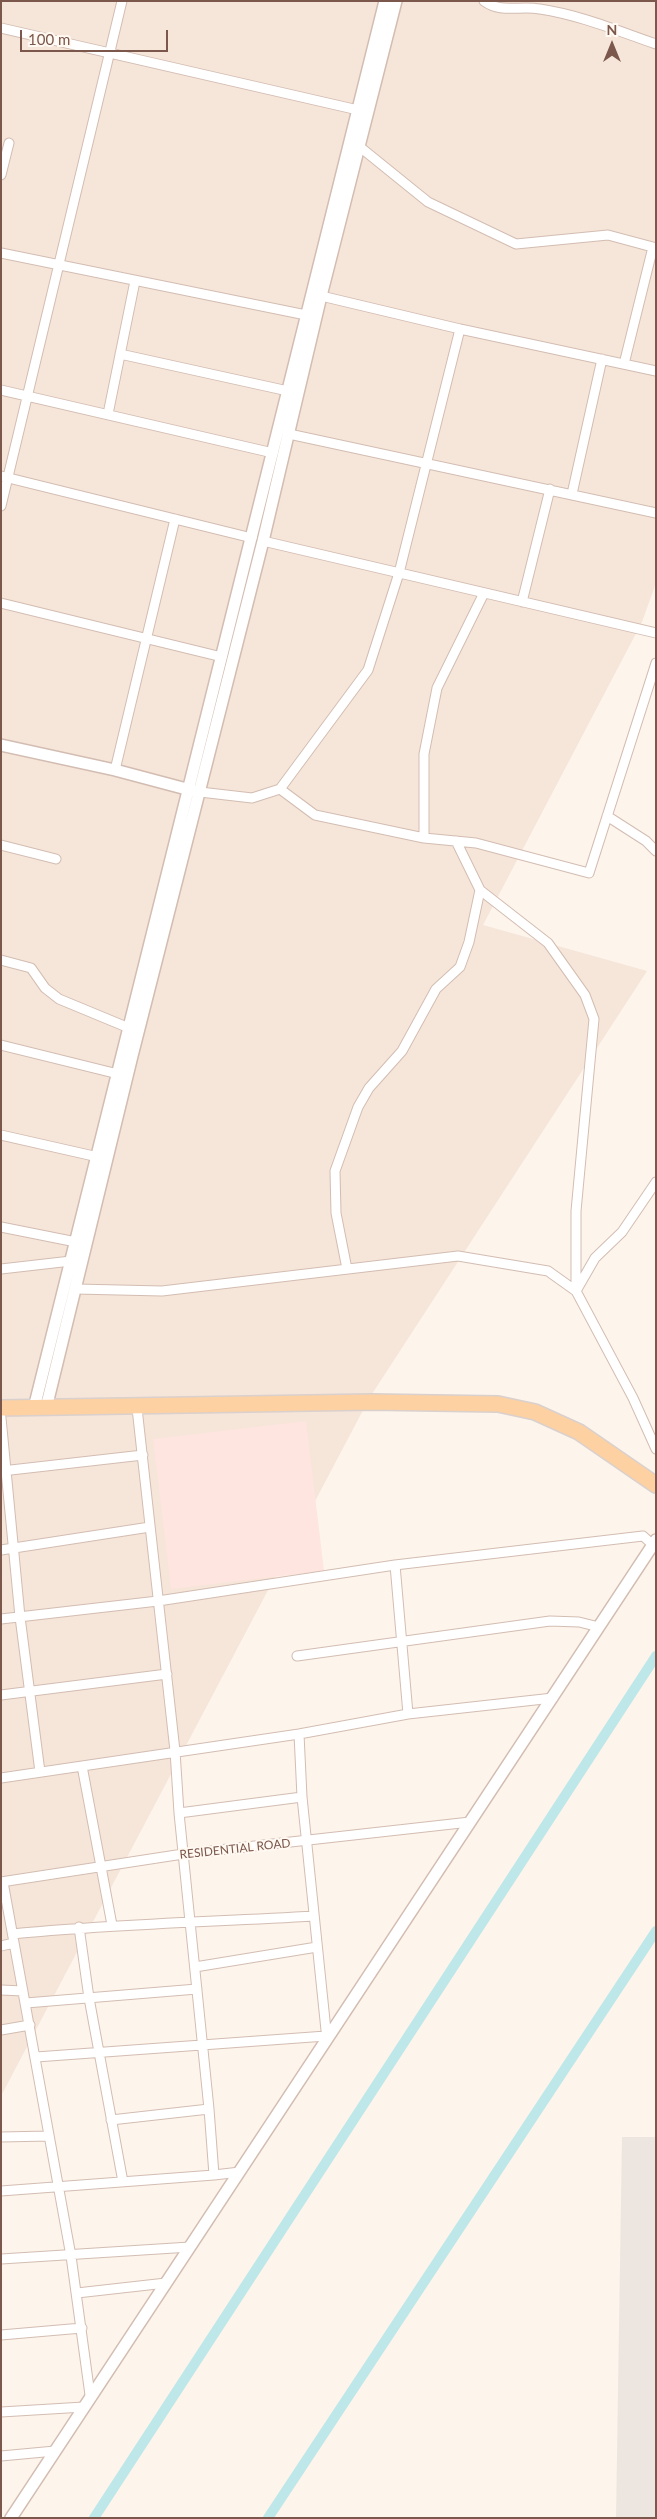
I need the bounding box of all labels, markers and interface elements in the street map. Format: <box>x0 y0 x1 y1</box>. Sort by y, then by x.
scale bar <box>22 20 170 52</box>
north arrow <box>587 20 637 70</box>
text: N <box>607 21 617 38</box>
text: 100 m <box>28 30 70 48</box>
street label: RESIDENTIAL ROAD <box>179 1836 291 1862</box>

